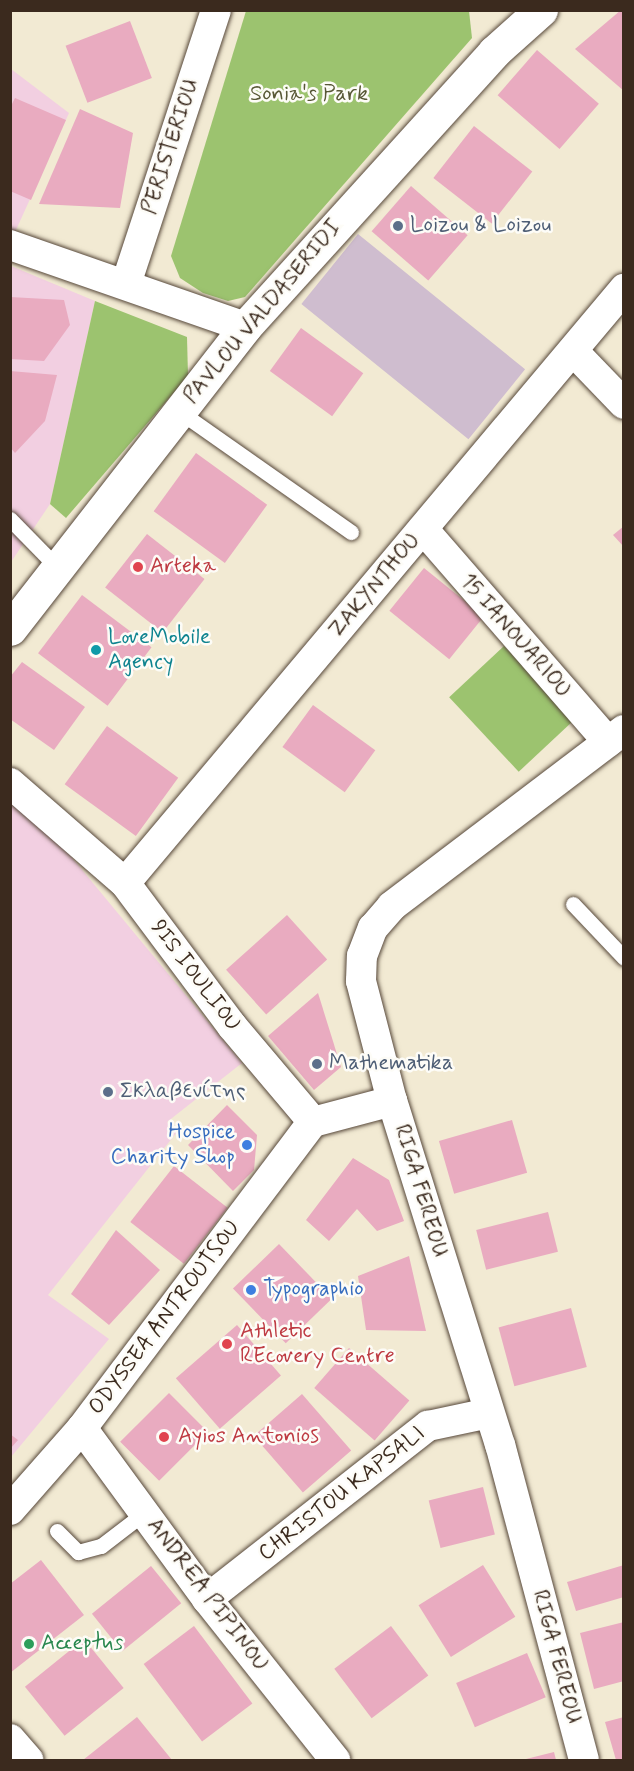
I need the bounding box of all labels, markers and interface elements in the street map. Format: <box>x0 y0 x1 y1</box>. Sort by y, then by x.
street label: PERISTERIOU <box>137 76 205 218</box>
park label: Sonia's Park <box>251 82 367 108</box>
place label: Loizou & Loizou <box>410 213 551 239</box>
street label: PAVLOU VALDASERIDI <box>178 215 348 409</box>
marker: Loizou & Loizou <box>391 219 405 233</box>
street label: ZAKYNTHOU <box>324 528 426 644</box>
place label: Arteka <box>150 554 216 580</box>
marker: Arteka <box>131 560 145 574</box>
street label: 15 IANOUARIOU <box>454 569 576 703</box>
place label: LoveMobile Agency <box>108 624 211 676</box>
marker: LoveMobile Agency <box>89 643 103 657</box>
street label: 9IS IOULIOU <box>144 915 246 1037</box>
place label: Mathematika <box>329 1051 453 1077</box>
marker: Mathematika <box>310 1057 324 1071</box>
place label: Σκλαβενίτης <box>120 1079 246 1105</box>
marker: Σκλαβενίτης <box>101 1085 115 1099</box>
place label: Hospice Charity Shop <box>111 1119 235 1170</box>
street label: RIGA FEREOU <box>387 1121 453 1261</box>
marker: Hospice Charity Shop <box>240 1138 254 1152</box>
street label: ODYSSEA ANTROUTSOU <box>83 1215 247 1421</box>
place label: Typographio <box>263 1277 364 1303</box>
marker: Typographio <box>244 1283 258 1297</box>
place label: Athletic REcovery Centre <box>240 1318 398 1370</box>
marker: Athletic REcovery Centre <box>218 1335 236 1353</box>
street label: CHRISTOU KAPSALI <box>253 1421 431 1567</box>
place label: Ayios Antonios <box>178 1424 314 1450</box>
marker: Ayios Antonios <box>155 1428 173 1446</box>
street label: ANDREA PIPINOU <box>141 1513 273 1677</box>
street label: RIGA FEREOU <box>525 1587 587 1727</box>
place label: Acceptus <box>41 1631 123 1657</box>
marker: Acceptus <box>22 1637 36 1651</box>

